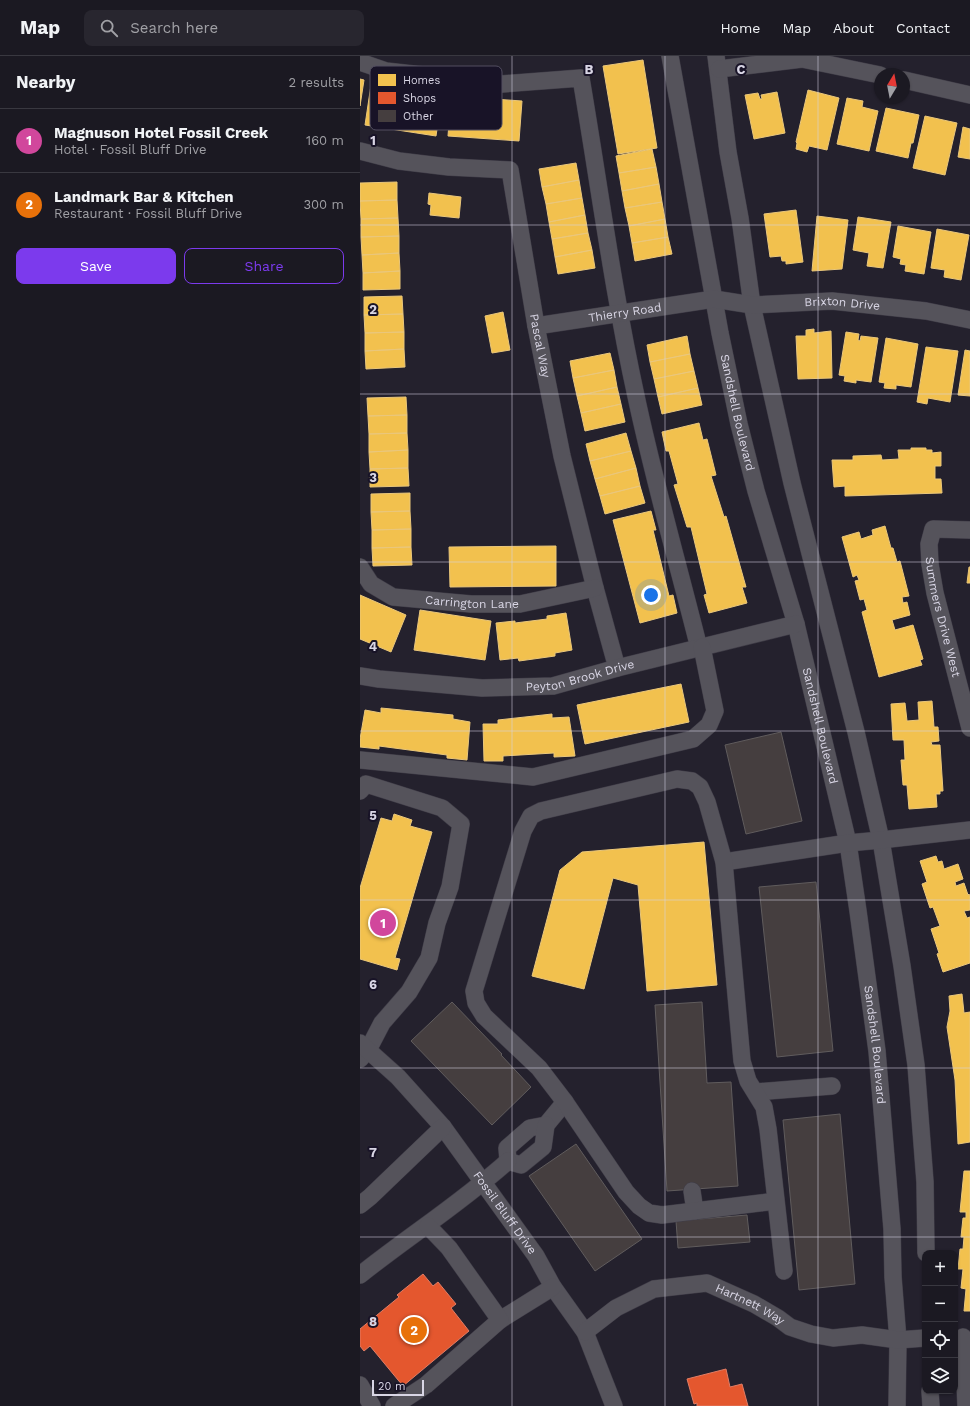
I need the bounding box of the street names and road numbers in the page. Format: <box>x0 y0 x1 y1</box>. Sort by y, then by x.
street label: Brixton Drive <box>804 294 881 313</box>
street label: Thierry Road <box>587 300 662 325</box>
street label: Pascal Way <box>527 313 553 380</box>
street label: Sandshell Boulevard <box>718 353 758 472</box>
street label: Summers Drive West <box>923 557 963 679</box>
street label: Carrington Lane <box>424 593 519 611</box>
street label: Peyton Brook Drive <box>525 657 636 694</box>
street label: Sandshell Boulevard <box>800 666 841 785</box>
street label: Sandshell Boulevard <box>861 985 888 1104</box>
street label: Fossil Bluff Drive <box>470 1169 539 1257</box>
street label: Hartnett Way <box>713 1281 788 1328</box>

